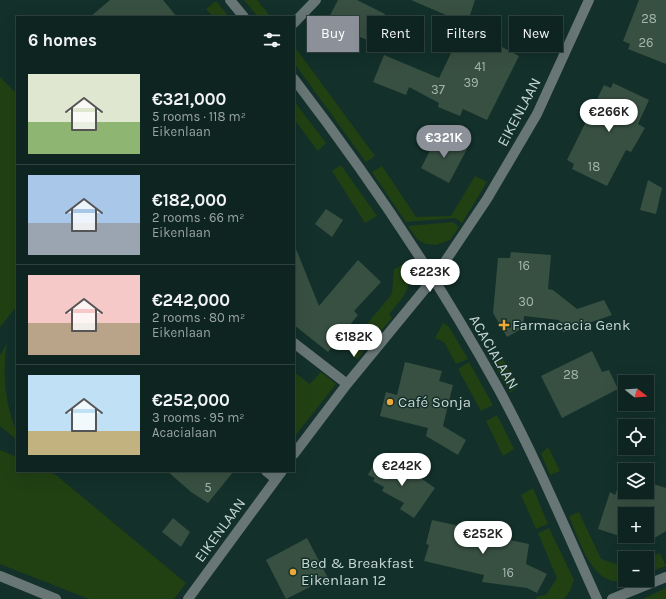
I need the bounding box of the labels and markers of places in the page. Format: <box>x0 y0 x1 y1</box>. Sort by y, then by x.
pin: €266K <box>581 99 637 133</box>
pin: €321K <box>416 125 472 159</box>
pin: €223K <box>402 259 458 293</box>
place label: Farmacacia Genk <box>512 316 630 334</box>
marker: Farmacacia Genk <box>499 320 509 330</box>
pin: €182K <box>326 324 382 358</box>
place label: Café Sonja <box>398 393 471 411</box>
marker: Café Sonja <box>385 397 395 407</box>
pin: €242K <box>374 453 430 487</box>
pin: €252K <box>455 521 511 555</box>
place label: Bed & Breakfast Eikenlaan 12 <box>301 554 414 589</box>
marker: Bed & Breakfast Eikenlaan 12 <box>288 567 298 577</box>

